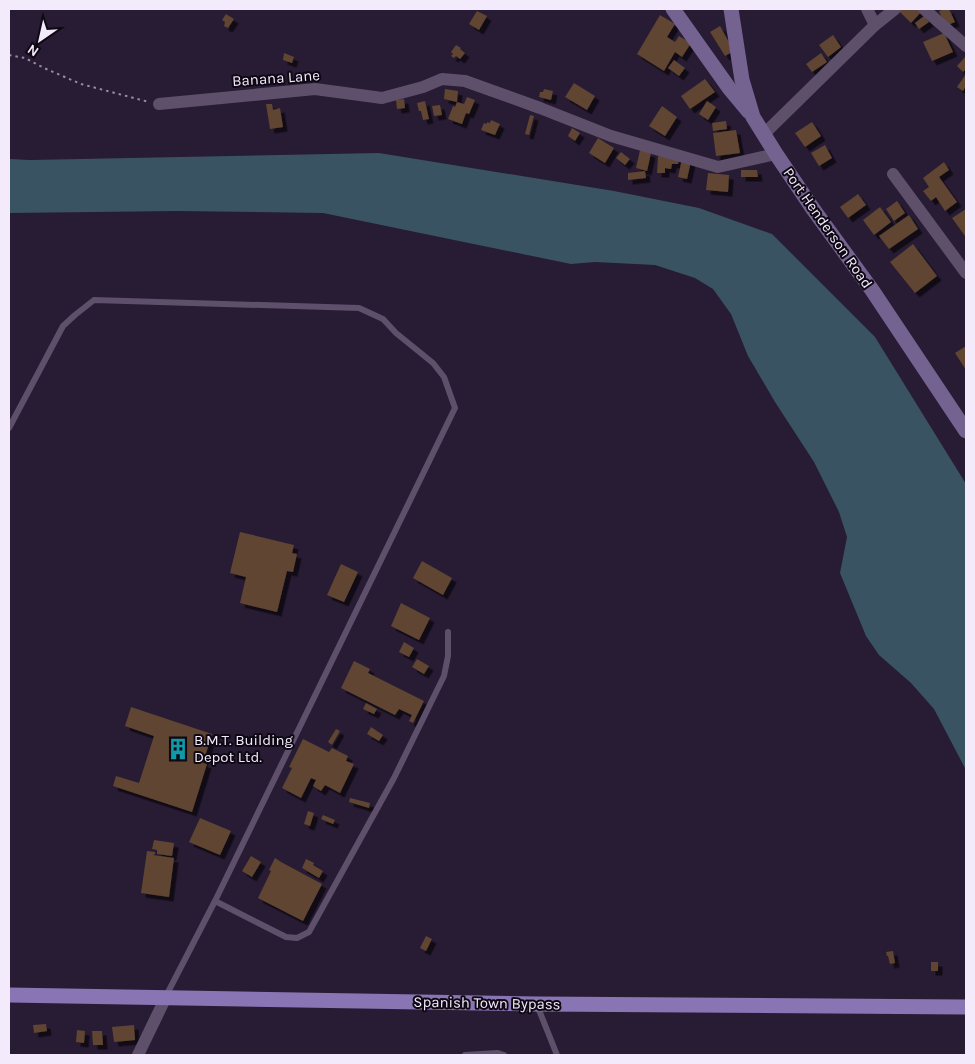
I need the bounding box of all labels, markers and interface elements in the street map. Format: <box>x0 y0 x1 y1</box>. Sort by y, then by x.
north arrow <box>15 15 65 65</box>
text: N <box>24 41 42 60</box>
street label: Banana Lane <box>232 66 320 90</box>
street label: Port Henderson Road <box>780 164 876 292</box>
place label: B.M.T. Building Depot Ltd. <box>194 731 294 766</box>
building icon: B.M.T. Building Depot Ltd. <box>165 736 191 762</box>
street label: Spanish Town Bypass <box>413 993 561 1013</box>

